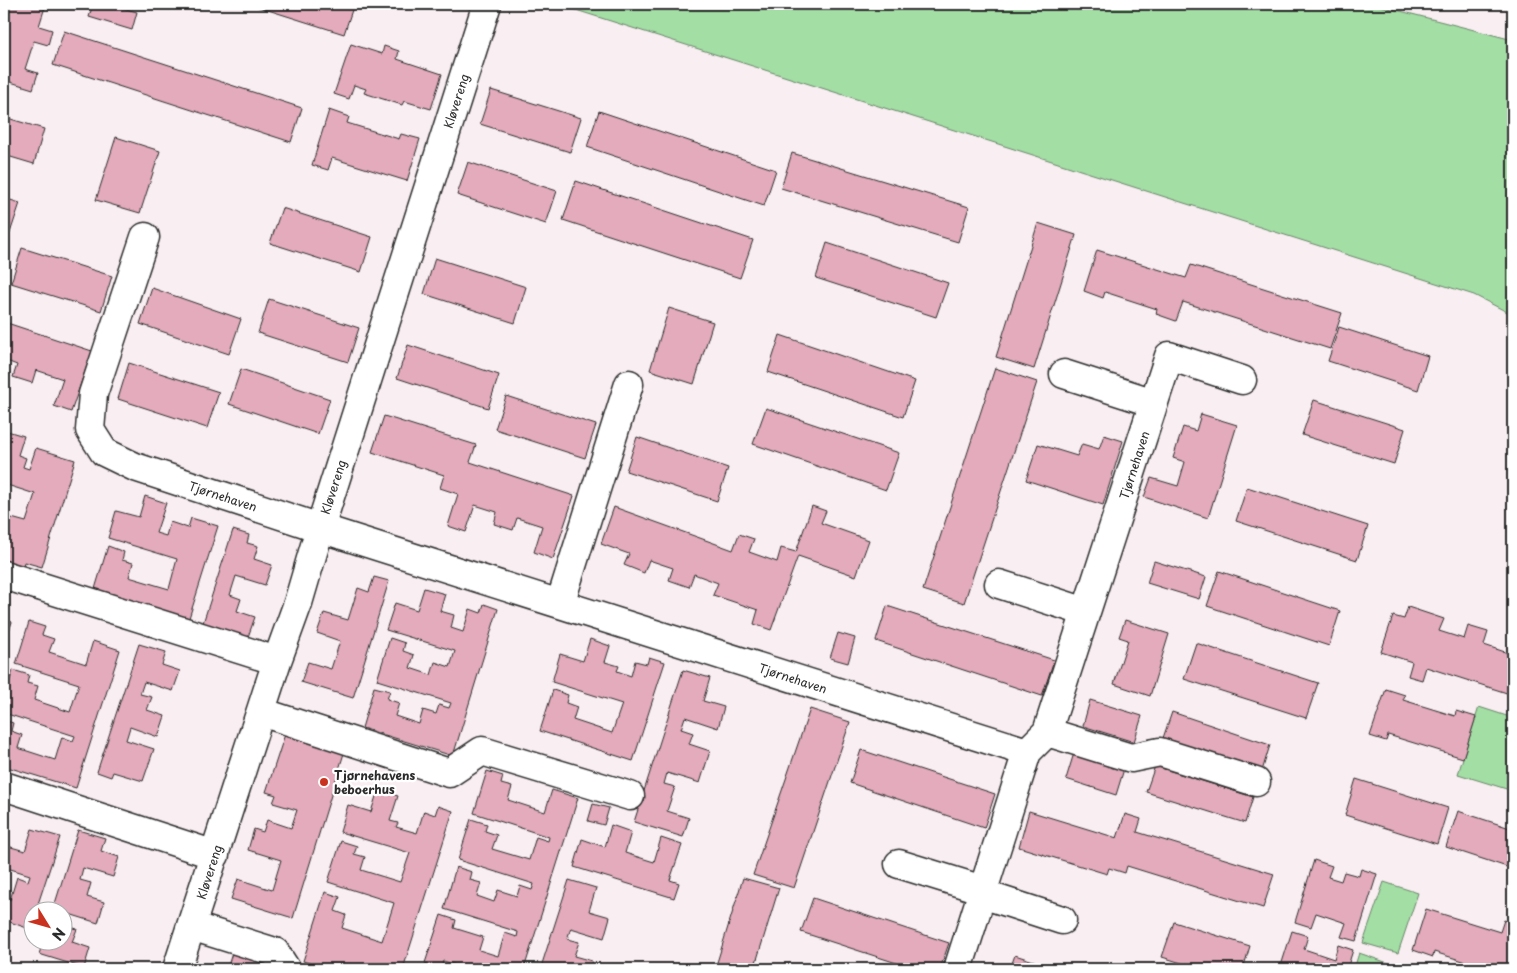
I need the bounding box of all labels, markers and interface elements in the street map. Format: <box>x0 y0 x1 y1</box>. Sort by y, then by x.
street label: Kløvereng <box>439 71 473 131</box>
street label: Tjørnehaven <box>1114 429 1154 501</box>
street label: Kløvereng <box>316 457 350 517</box>
street label: Tjørnehaven <box>187 476 259 516</box>
street label: Tjørnehaven <box>757 658 829 698</box>
place label: Tjørnehavens beboerhus <box>334 766 415 798</box>
marker: Tjørnehavens beboerhus <box>318 776 330 788</box>
street label: Kløvereng <box>192 842 226 902</box>
north arrow <box>22 900 72 950</box>
text: N <box>47 923 71 945</box>

